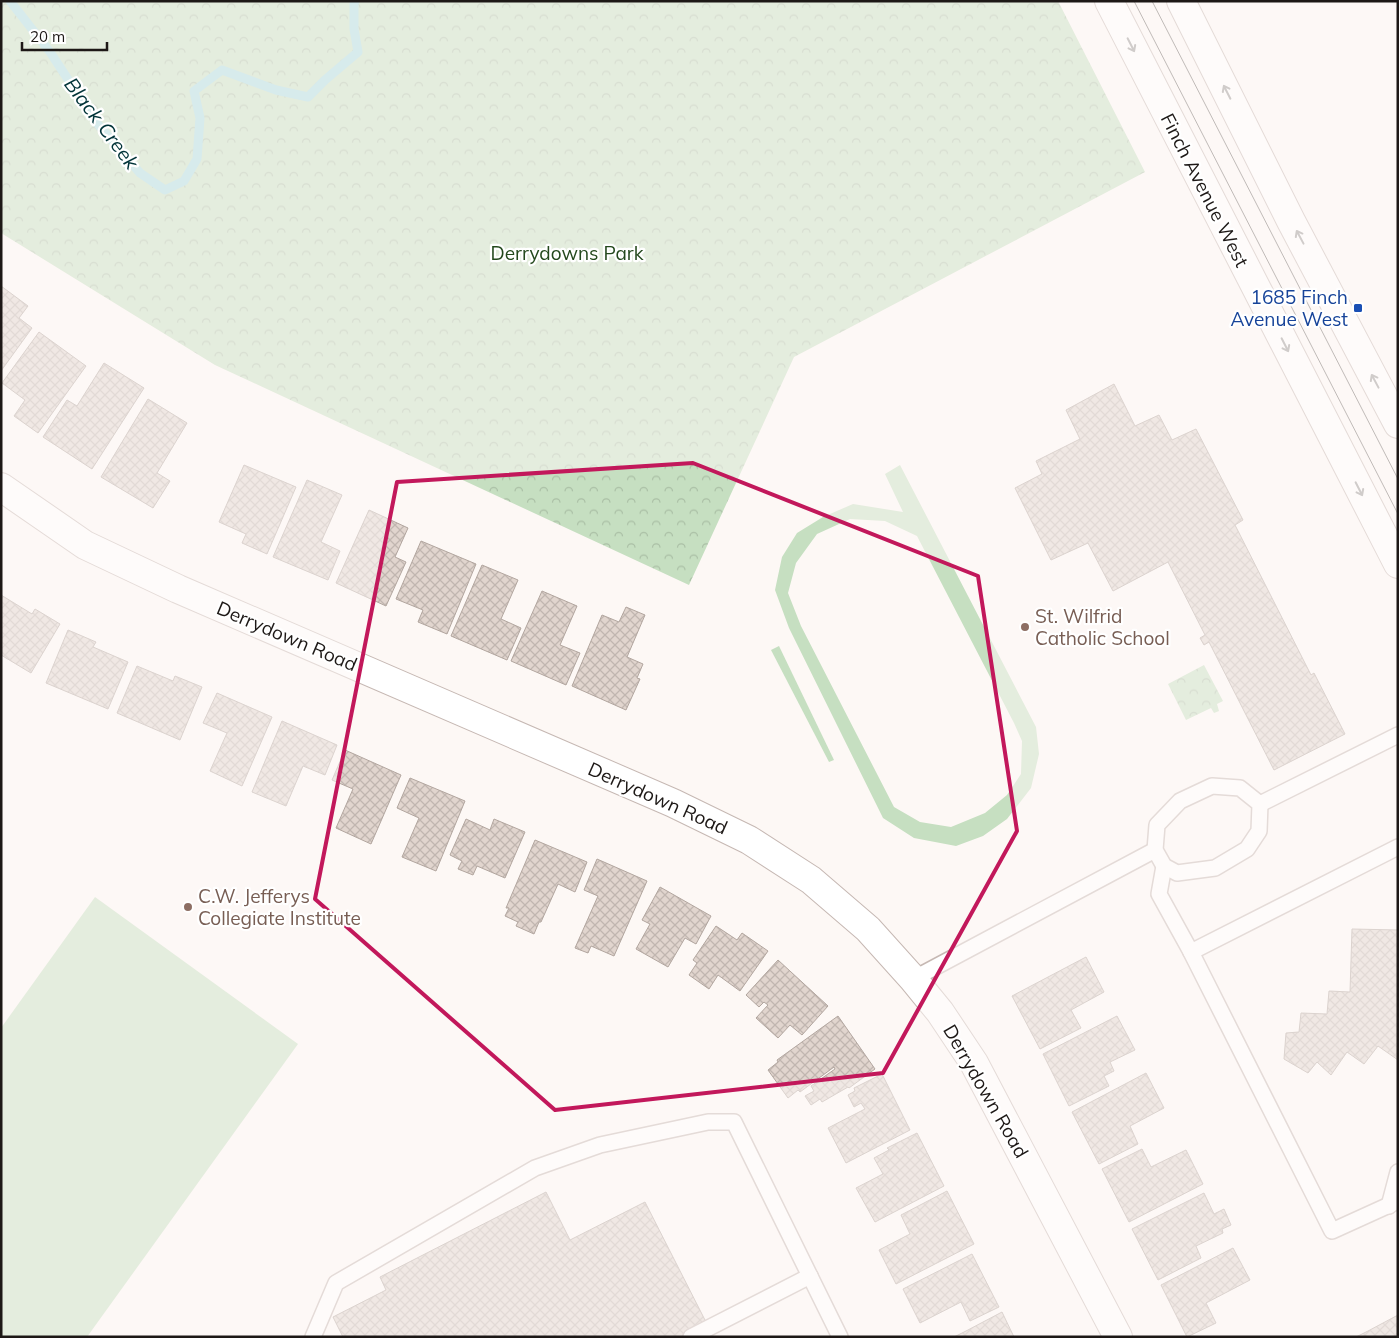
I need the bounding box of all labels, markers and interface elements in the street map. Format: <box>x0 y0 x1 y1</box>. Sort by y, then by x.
scale bar <box>22 20 108 52</box>
text: 20 m <box>30 27 65 46</box>
one-way arrow <box>1126 37 1136 52</box>
water label: Black Creek <box>59 72 145 174</box>
one-way arrow <box>1222 85 1231 100</box>
street label: Finch Avenue West <box>1156 109 1254 271</box>
one-way arrow <box>1294 230 1304 245</box>
park label: Derrydowns Park <box>491 241 644 265</box>
place label: 1685 Finch Avenue West <box>1231 285 1348 331</box>
marker: 1685 Finch Avenue West <box>1352 302 1364 314</box>
one-way arrow <box>1281 337 1290 352</box>
one-way arrow <box>1370 374 1379 389</box>
one-way arrow <box>1354 482 1364 497</box>
street label: Derrydown Road <box>213 596 361 676</box>
place label: St. Wilfrid Catholic School <box>1035 604 1170 650</box>
marker: St. Wilfrid Catholic School <box>1019 621 1031 633</box>
street label: Derrydown Road <box>585 757 731 839</box>
place label: C.W. Jefferys Collegiate Institute <box>198 884 361 930</box>
marker: C.W. Jefferys Collegiate Institute <box>182 901 194 913</box>
street label: Derrydown Road <box>938 1020 1034 1162</box>

